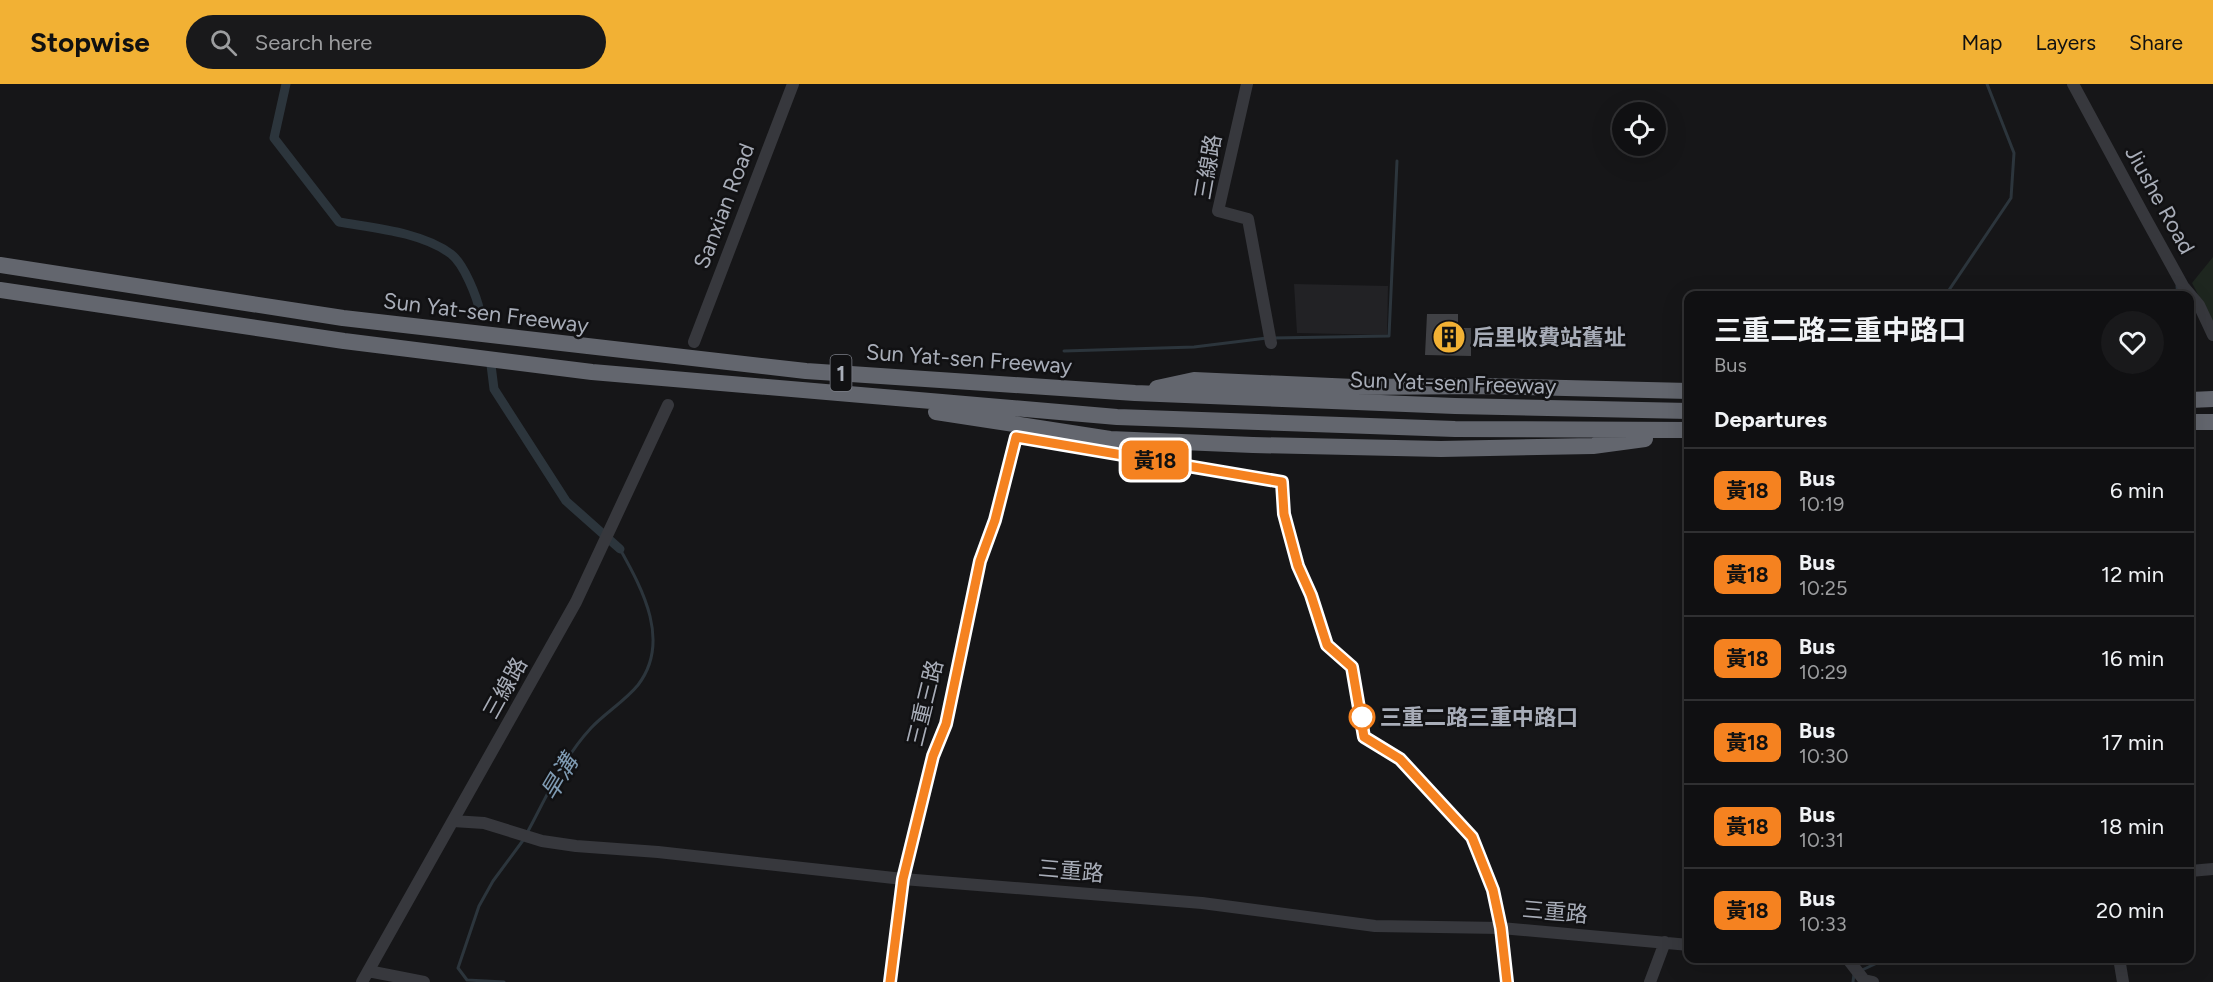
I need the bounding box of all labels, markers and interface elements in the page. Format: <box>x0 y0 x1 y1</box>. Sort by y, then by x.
search box <box>186 15 606 69</box>
text: Stopwise <box>30 25 150 59</box>
icon: search <box>207 26 240 59</box>
text: Search here <box>255 29 372 56</box>
text: Map <box>1962 30 2002 55</box>
text: Layers <box>2035 30 2096 55</box>
text: Share <box>2129 30 2183 55</box>
map controls <box>1612 102 1666 156</box>
button: locate <box>1612 102 1666 156</box>
street label: 三線路 <box>1189 132 1227 202</box>
street label: Sanxian Road <box>688 139 760 273</box>
street label: Jiushe Road <box>2119 141 2201 259</box>
street label: Sun Yat-sen Freeway <box>382 287 591 339</box>
button: heart <box>2101 311 2164 374</box>
text: 三重二路三重中路口 <box>1714 313 1966 347</box>
building icon: 后里收費站舊址 <box>1431 319 1467 355</box>
place label: 后里收費站舊址 <box>1472 324 1626 351</box>
street label: Sun Yat-sen Freeway <box>865 338 1073 380</box>
text: Bus <box>1714 353 1747 377</box>
road number: 1 <box>830 355 852 391</box>
street label: Sun Yat-sen Freeway <box>1349 366 1557 400</box>
text: Departures <box>1714 406 1827 433</box>
line badge: 黃18 <box>1120 440 1190 479</box>
text: 黃18 <box>1134 448 1176 473</box>
text: Bus <box>1799 465 1835 492</box>
text: 6 min <box>2110 477 2164 504</box>
text: 黃18 <box>1726 478 1769 503</box>
text: 10:19 <box>1799 492 1844 516</box>
text: Bus <box>1799 549 1835 576</box>
text: 12 min <box>2101 561 2164 588</box>
text: 黃18 <box>1726 562 1769 587</box>
text: 10:25 <box>1799 576 1848 600</box>
text: Bus <box>1799 633 1835 660</box>
text: 16 min <box>2101 645 2164 672</box>
text: 黃18 <box>1726 646 1769 671</box>
street label: 三線路 <box>477 653 533 723</box>
street label: 三重三路 <box>901 657 949 749</box>
text: 10:29 <box>1799 660 1847 684</box>
marker: 三重二路三重中路口 <box>1349 704 1375 730</box>
place label: 三重二路三重中路口 <box>1380 704 1578 731</box>
text: Bus <box>1799 717 1835 744</box>
text: 17 min <box>2102 729 2164 756</box>
text: 黃18 <box>1726 730 1769 755</box>
text: 10:30 <box>1799 744 1849 768</box>
water label: 旱溝 <box>534 746 585 805</box>
text: Bus <box>1799 801 1835 828</box>
text: 18 min <box>2100 813 2164 840</box>
text: 黃18 <box>1726 814 1769 839</box>
text: 10:31 <box>1799 828 1844 852</box>
street label: 三重路 <box>1037 855 1105 887</box>
text: Bus <box>1799 885 1835 912</box>
street label: 三重路 <box>1521 896 1589 928</box>
text: 20 min <box>2096 897 2164 924</box>
text: 黃18 <box>1726 898 1769 923</box>
text: 10:33 <box>1799 912 1847 936</box>

